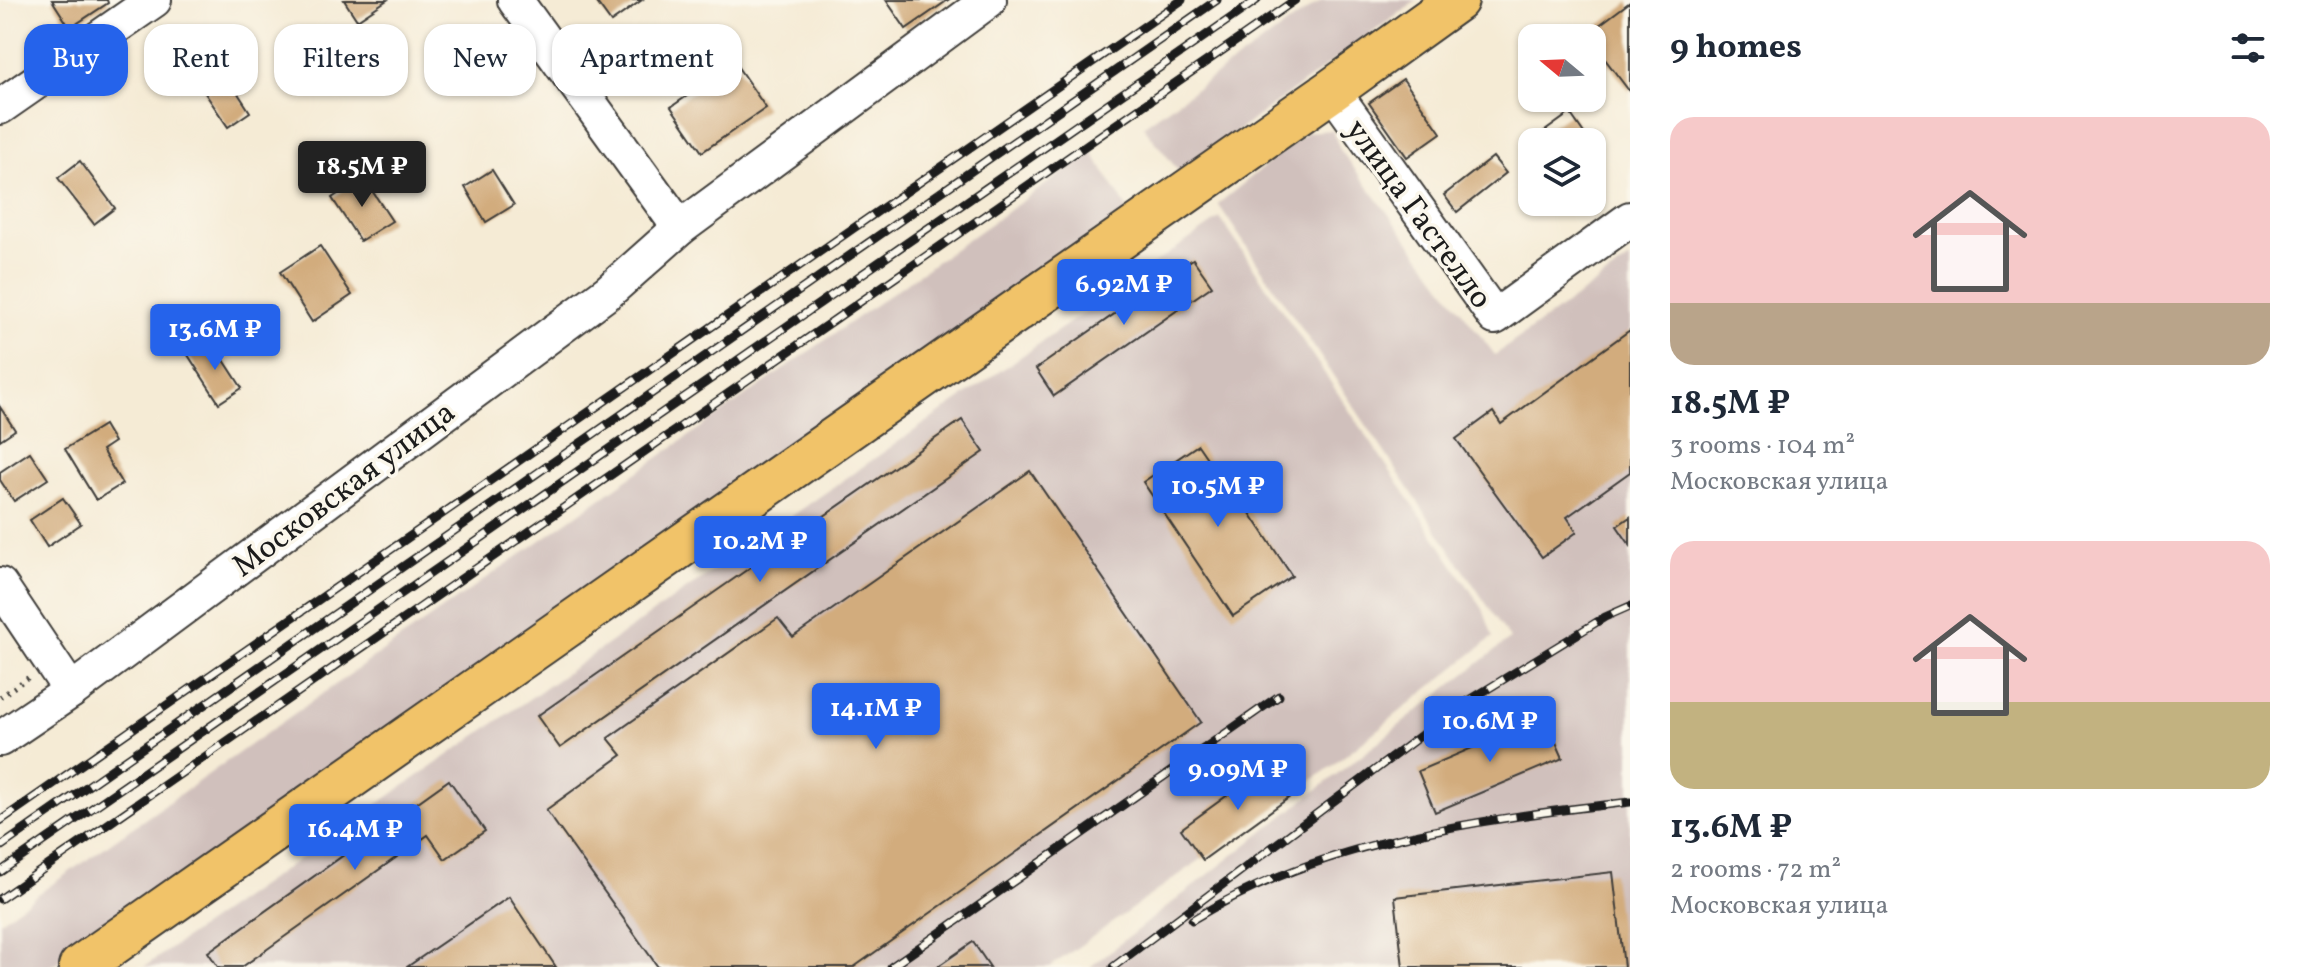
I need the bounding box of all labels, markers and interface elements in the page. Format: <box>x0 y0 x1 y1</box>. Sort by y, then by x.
chip: Buy <box>24 24 128 96</box>
chip: Rent <box>144 24 258 96</box>
chip: Filters <box>274 24 408 96</box>
chip: New <box>424 24 536 96</box>
chip: Apartment <box>552 24 742 96</box>
north arrow <box>1518 24 1606 112</box>
map controls <box>1518 24 1606 216</box>
text: 9 homes <box>1670 25 1802 72</box>
icon: filters <box>2226 26 2270 70</box>
street label: улица Гастелло <box>1334 111 1502 319</box>
button: layers <box>1518 128 1606 216</box>
pin: 18.5M ₽ <box>288 141 436 209</box>
text: 18.5M ₽ <box>316 149 408 185</box>
icon: home <box>1898 169 2042 313</box>
pin: 6.92M ₽ <box>1050 259 1198 327</box>
text: 6.92M ₽ <box>1075 267 1173 303</box>
pin: 13.6M ₽ <box>141 304 289 372</box>
text: 13.6M ₽ <box>168 312 262 348</box>
text: 18.5M ₽ <box>1670 381 1790 428</box>
street label: Московская улица <box>224 392 465 589</box>
text: 3 rooms · 104 m² <box>1670 428 1855 464</box>
pin: 10.5M ₽ <box>1144 461 1292 529</box>
text: Московская улица <box>1670 464 1888 500</box>
text: 10.5M ₽ <box>1171 469 1265 505</box>
pin: 10.2M ₽ <box>686 516 834 584</box>
text: 10.2M ₽ <box>712 524 808 560</box>
icon: home <box>1898 593 2042 737</box>
pin: 14.1M ₽ <box>802 683 950 751</box>
text: 14.1M ₽ <box>830 691 922 727</box>
pin: 10.6M ₽ <box>1416 696 1564 764</box>
text: 10.6M ₽ <box>1442 704 1538 740</box>
pin: 9.09M ₽ <box>1164 744 1312 812</box>
text: 9.09M ₽ <box>1188 752 1288 788</box>
pin: 16.4M ₽ <box>281 804 429 872</box>
text: 13.6M ₽ <box>1670 805 1792 852</box>
text: 16.4M ₽ <box>307 812 403 848</box>
text: 2 rooms · 72 m² <box>1670 852 1841 888</box>
text: Московская улица <box>1670 888 1888 924</box>

